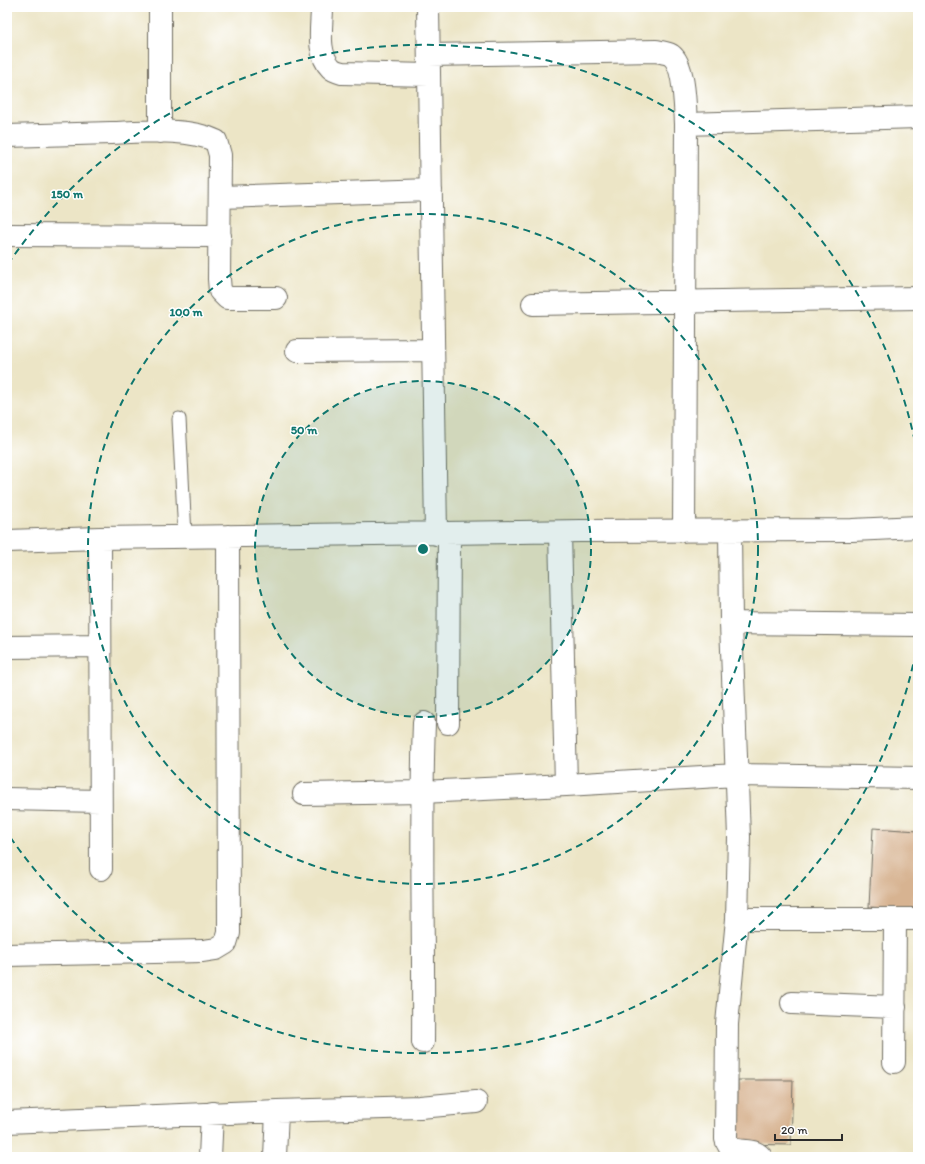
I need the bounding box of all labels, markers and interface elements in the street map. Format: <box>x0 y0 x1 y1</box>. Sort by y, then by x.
text: 150 m <box>51 187 84 201</box>
text: 100 m <box>169 305 203 319</box>
text: 50 m <box>291 423 318 437</box>
centre of rings <box>416 542 430 556</box>
scale bar <box>775 1116 842 1142</box>
text: 20 m <box>781 1123 808 1137</box>

